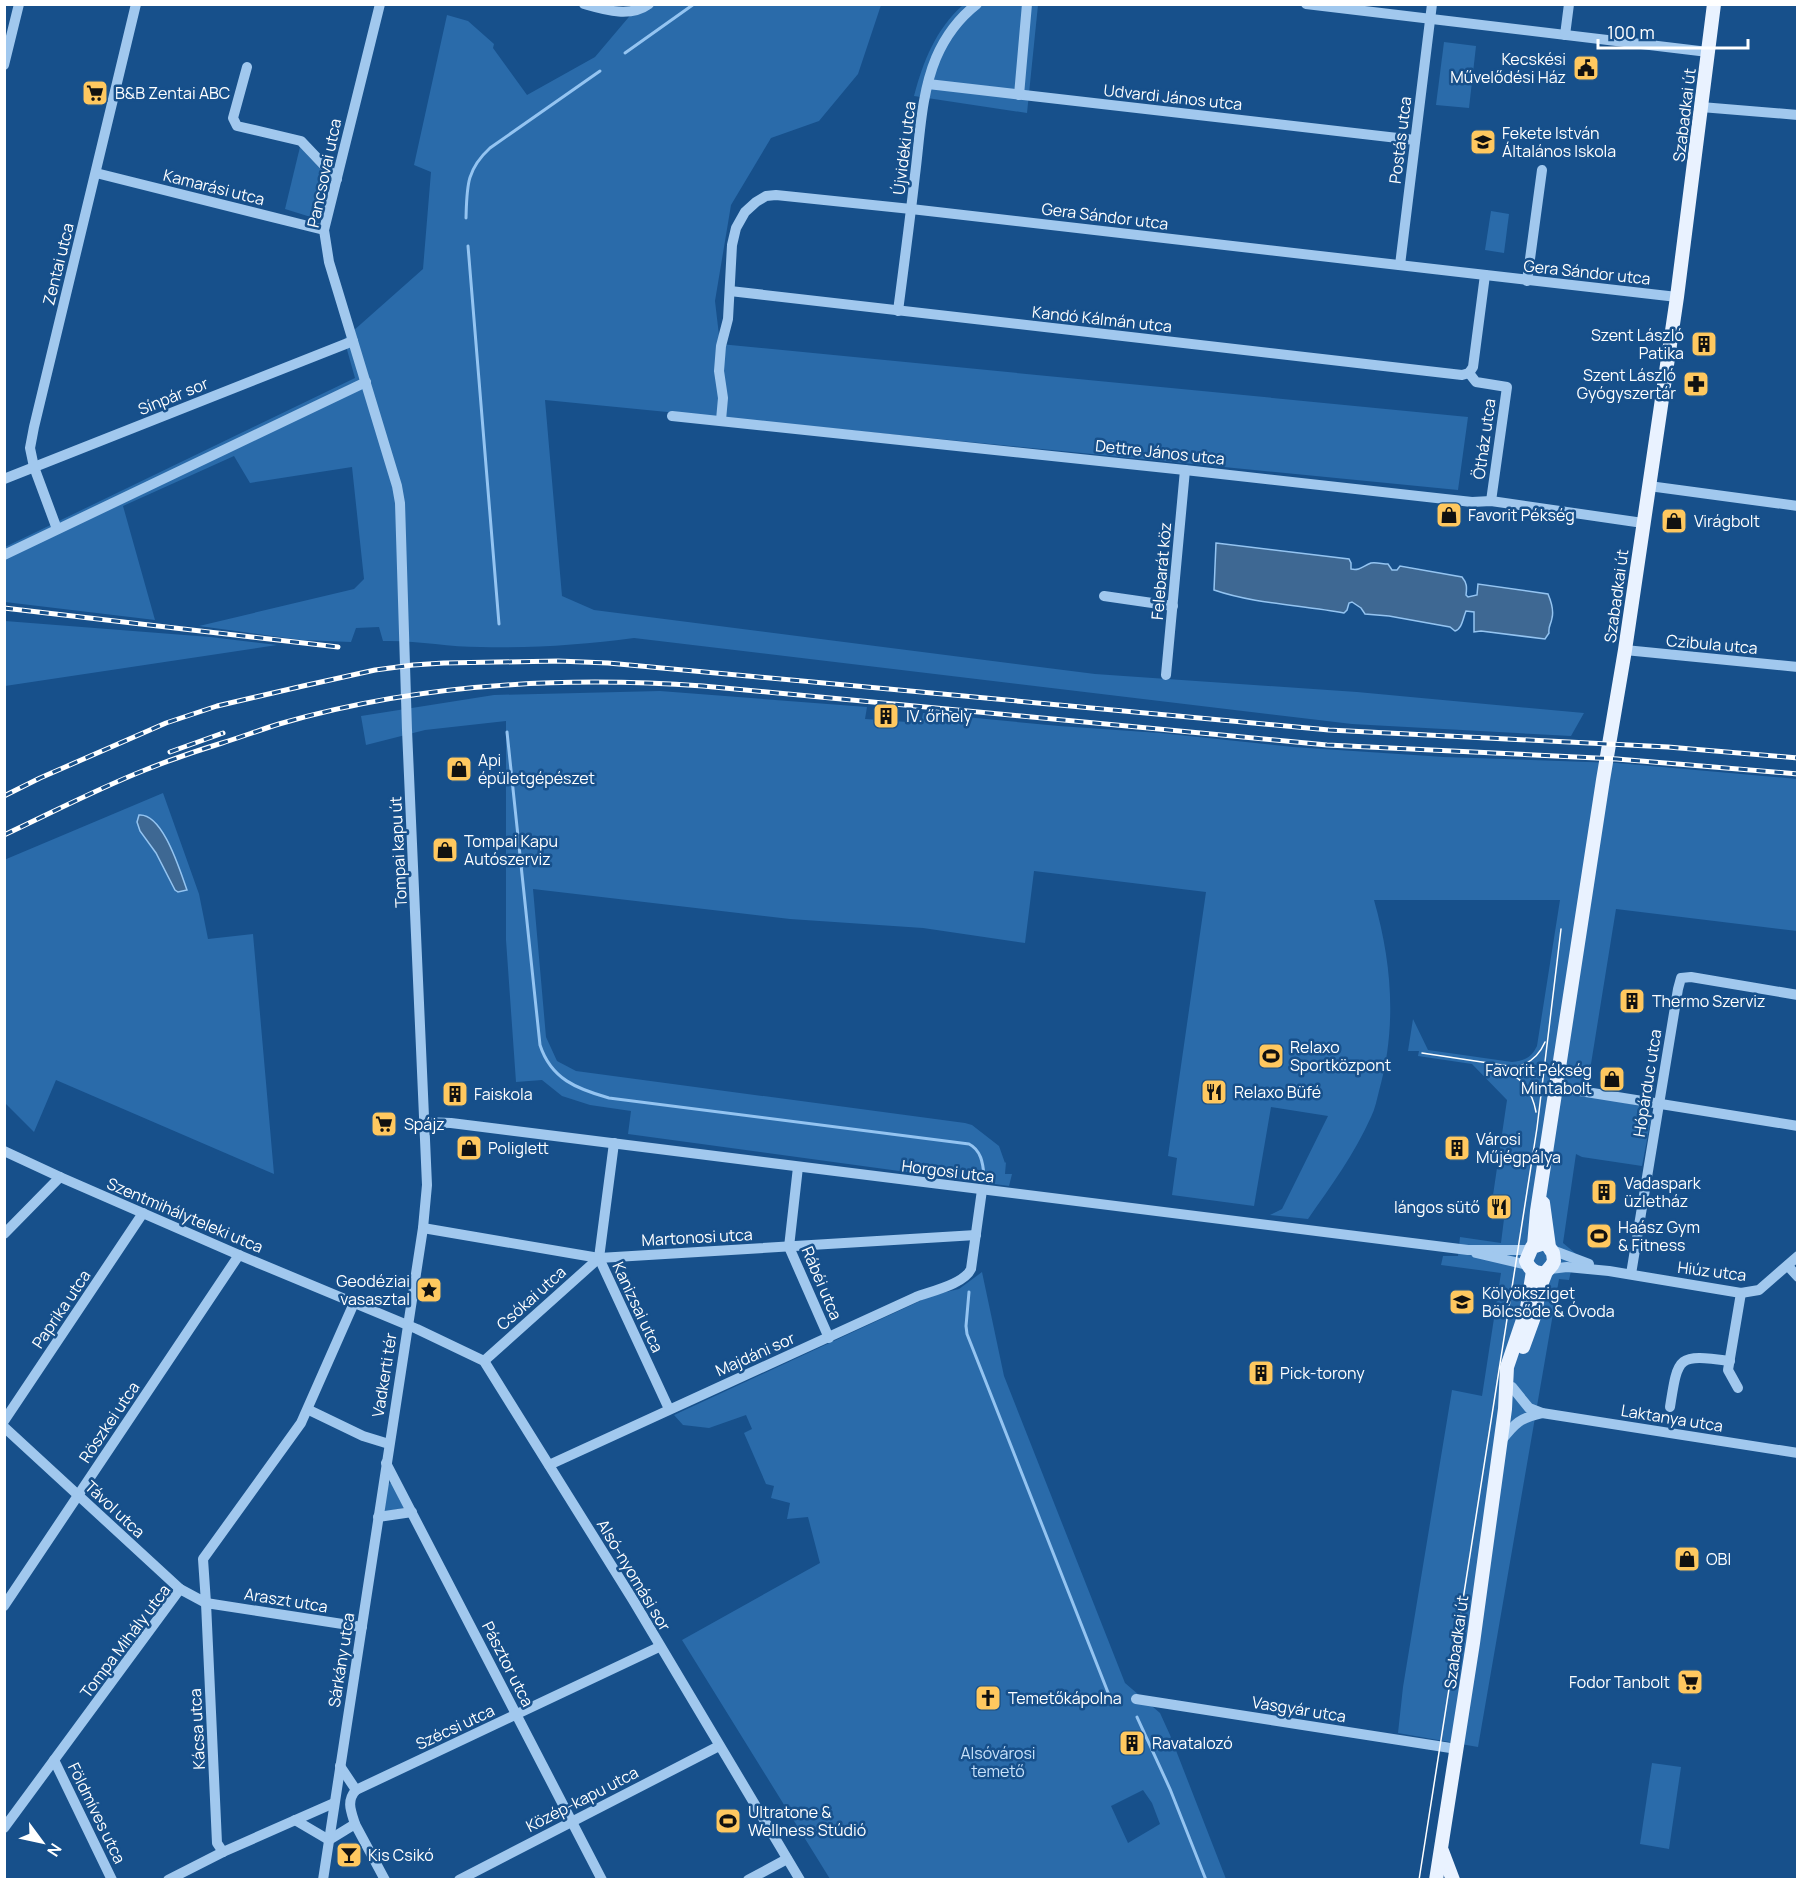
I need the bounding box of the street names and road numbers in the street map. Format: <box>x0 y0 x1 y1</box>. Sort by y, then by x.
street label: Szabadkai út <box>1667 67 1701 163</box>
street label: Udvardi János utca <box>1103 79 1243 115</box>
street label: Postás utca <box>1384 95 1416 185</box>
street label: Újvidéki utca <box>887 100 921 196</box>
street label: Pancsovai utca <box>302 117 346 229</box>
street label: Kamarási utca <box>161 164 267 210</box>
street label: Gera Sándor utca <box>1040 197 1170 235</box>
street label: Zentai utca <box>37 221 79 307</box>
street label: Gera Sándor utca <box>1522 254 1652 290</box>
street label: Kandó Kálmán utca <box>1031 301 1173 337</box>
street label: Sínpár sor <box>135 372 212 420</box>
street label: Ötház utca <box>1467 397 1501 481</box>
street label: Dettre János utca <box>1094 434 1226 470</box>
street label: Felebarát köz <box>1146 521 1176 621</box>
street label: Szabadkai út <box>1599 548 1633 644</box>
street label: Czibula utca <box>1665 629 1759 659</box>
street label: Tompai kapu út <box>384 796 412 908</box>
street label: Hópárduc utca <box>1628 1028 1666 1138</box>
street label: Horgosi utca <box>900 1154 996 1188</box>
street label: Szentmihályteleki utca <box>103 1172 267 1258</box>
street label: Martonosi utca <box>641 1223 753 1251</box>
street label: Rábéi utca <box>797 1243 847 1323</box>
street label: Hiúz utca <box>1676 1256 1748 1286</box>
street label: Kanizsai utca <box>607 1258 669 1356</box>
street label: Csókai utca <box>492 1261 570 1335</box>
street label: Paprika utca <box>27 1265 95 1353</box>
street label: Majdáni sor <box>712 1327 798 1381</box>
street label: Vadkerti tér <box>366 1331 402 1419</box>
street label: Röszkei utca <box>74 1377 144 1467</box>
street label: Laktanya utca <box>1619 1399 1725 1437</box>
street label: Távol utca <box>80 1476 150 1542</box>
street label: Alsó-nyomási sor <box>592 1515 676 1635</box>
street label: Tompa Mihály utca <box>75 1580 175 1702</box>
street label: Araszt utca <box>243 1583 329 1617</box>
street label: Szabadkai út <box>1439 1594 1473 1690</box>
street label: Sárkány utca <box>323 1611 359 1709</box>
street label: Pásztor utca <box>477 1618 539 1710</box>
street label: Kácsa utca <box>184 1688 210 1770</box>
street label: Vasgyár utca <box>1250 1691 1348 1727</box>
street label: Szécsi utca <box>412 1699 498 1755</box>
street label: Földmíves utca <box>63 1759 131 1867</box>
street label: Közép-kapu utca <box>522 1761 642 1837</box>

